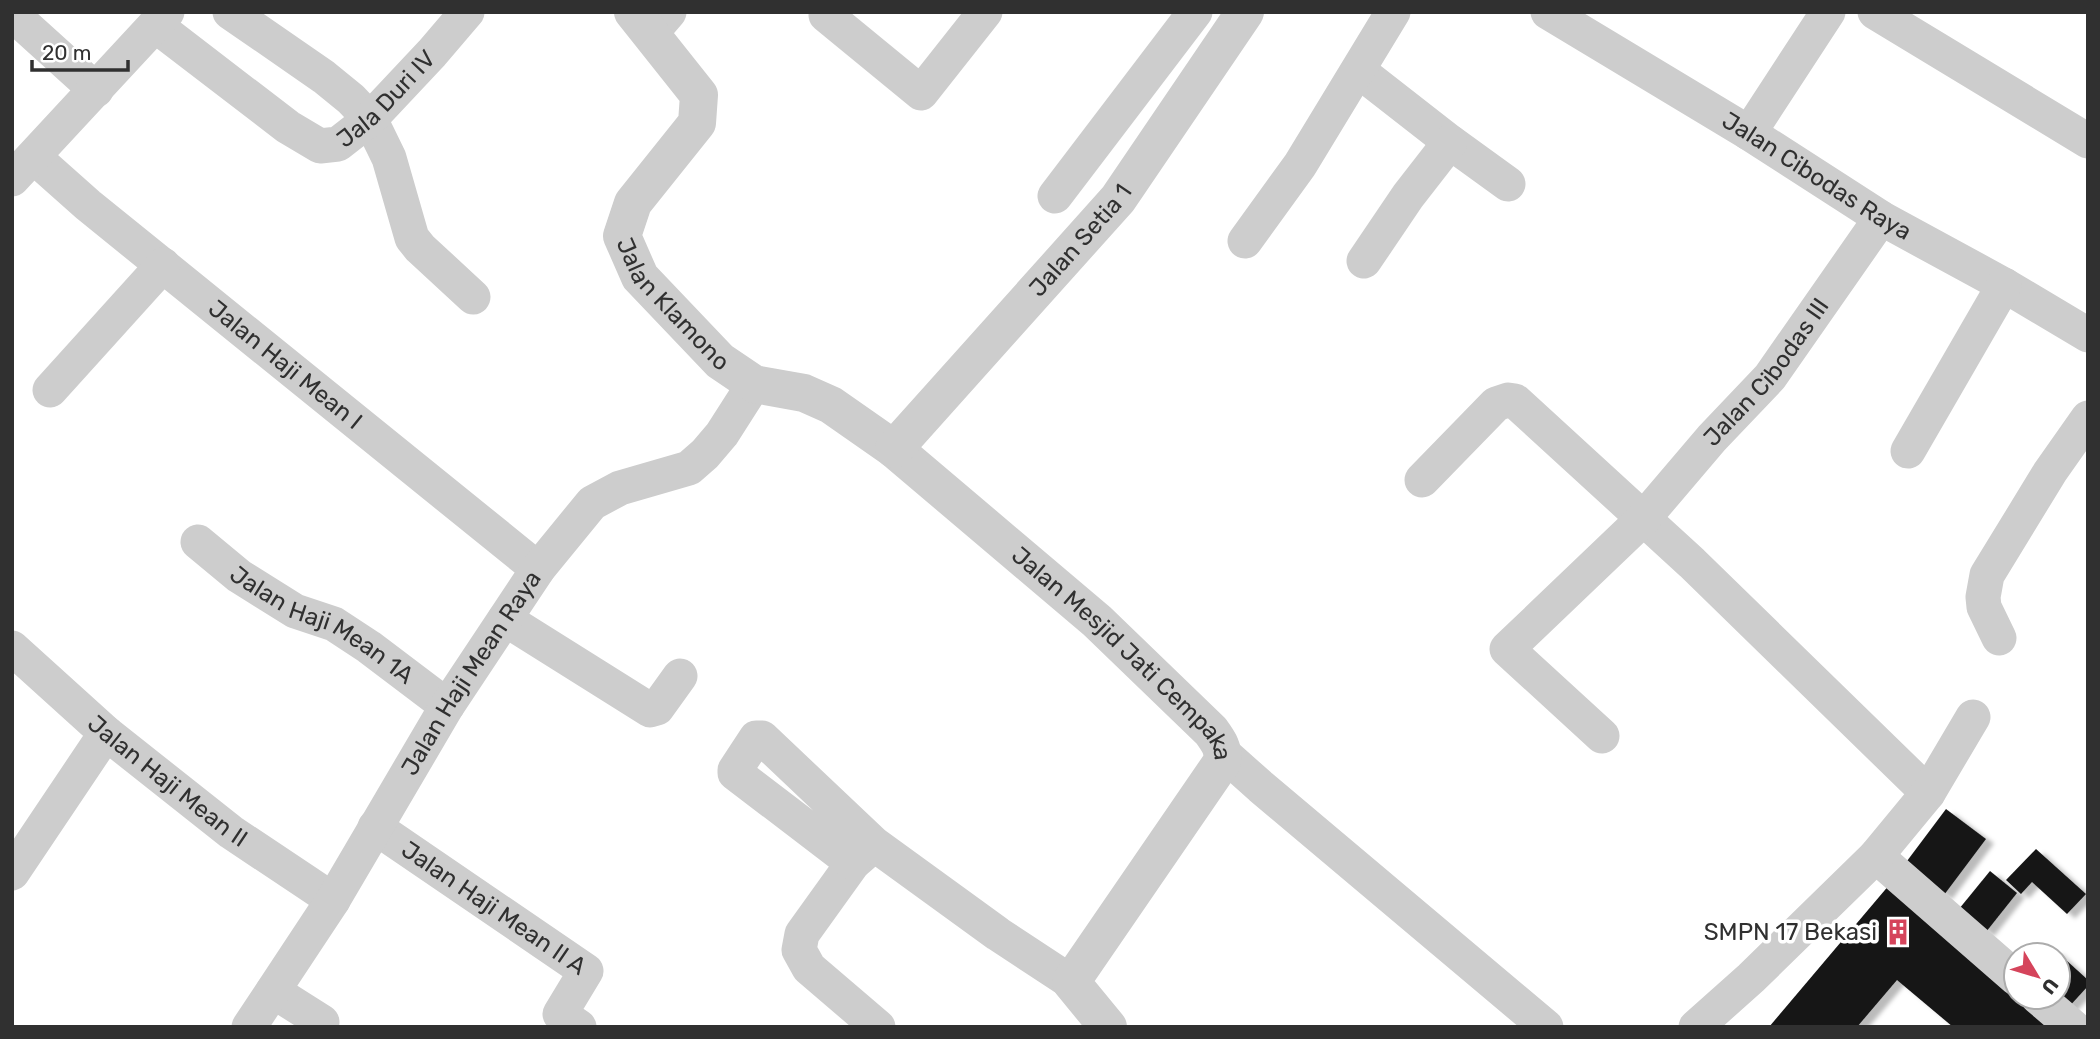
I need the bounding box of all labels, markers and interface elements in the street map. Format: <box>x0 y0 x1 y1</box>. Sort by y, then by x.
scale bar <box>32 28 128 72</box>
text: 20 m <box>42 40 91 65</box>
street label: Jala Duri IV <box>331 44 441 154</box>
street label: Jalan Cibodas Raya <box>1717 106 1916 246</box>
street label: Jalan Setia 1 <box>1023 179 1138 302</box>
street label: Jalan Klamono <box>610 233 734 377</box>
street label: Jalan Cibodas III <box>1698 293 1835 452</box>
street label: Jalan Haji Mean I <box>203 294 368 435</box>
street label: Jalan Mesjid Jati Cempaka <box>1006 541 1237 762</box>
street label: Jalan Haji Mean 1A <box>224 560 419 690</box>
street label: Jalan Haji Mean Raya <box>395 565 547 780</box>
street label: Jalan Haji Mean II <box>82 709 253 853</box>
street label: Jalan Haji Mean II A <box>396 835 591 981</box>
building icon: SMPN 17 Bekasi <box>1883 917 1913 947</box>
place label: SMPN 17 Bekasi <box>1704 918 1877 946</box>
north arrow <box>2002 941 2072 1011</box>
text: U <box>2037 974 2063 999</box>

